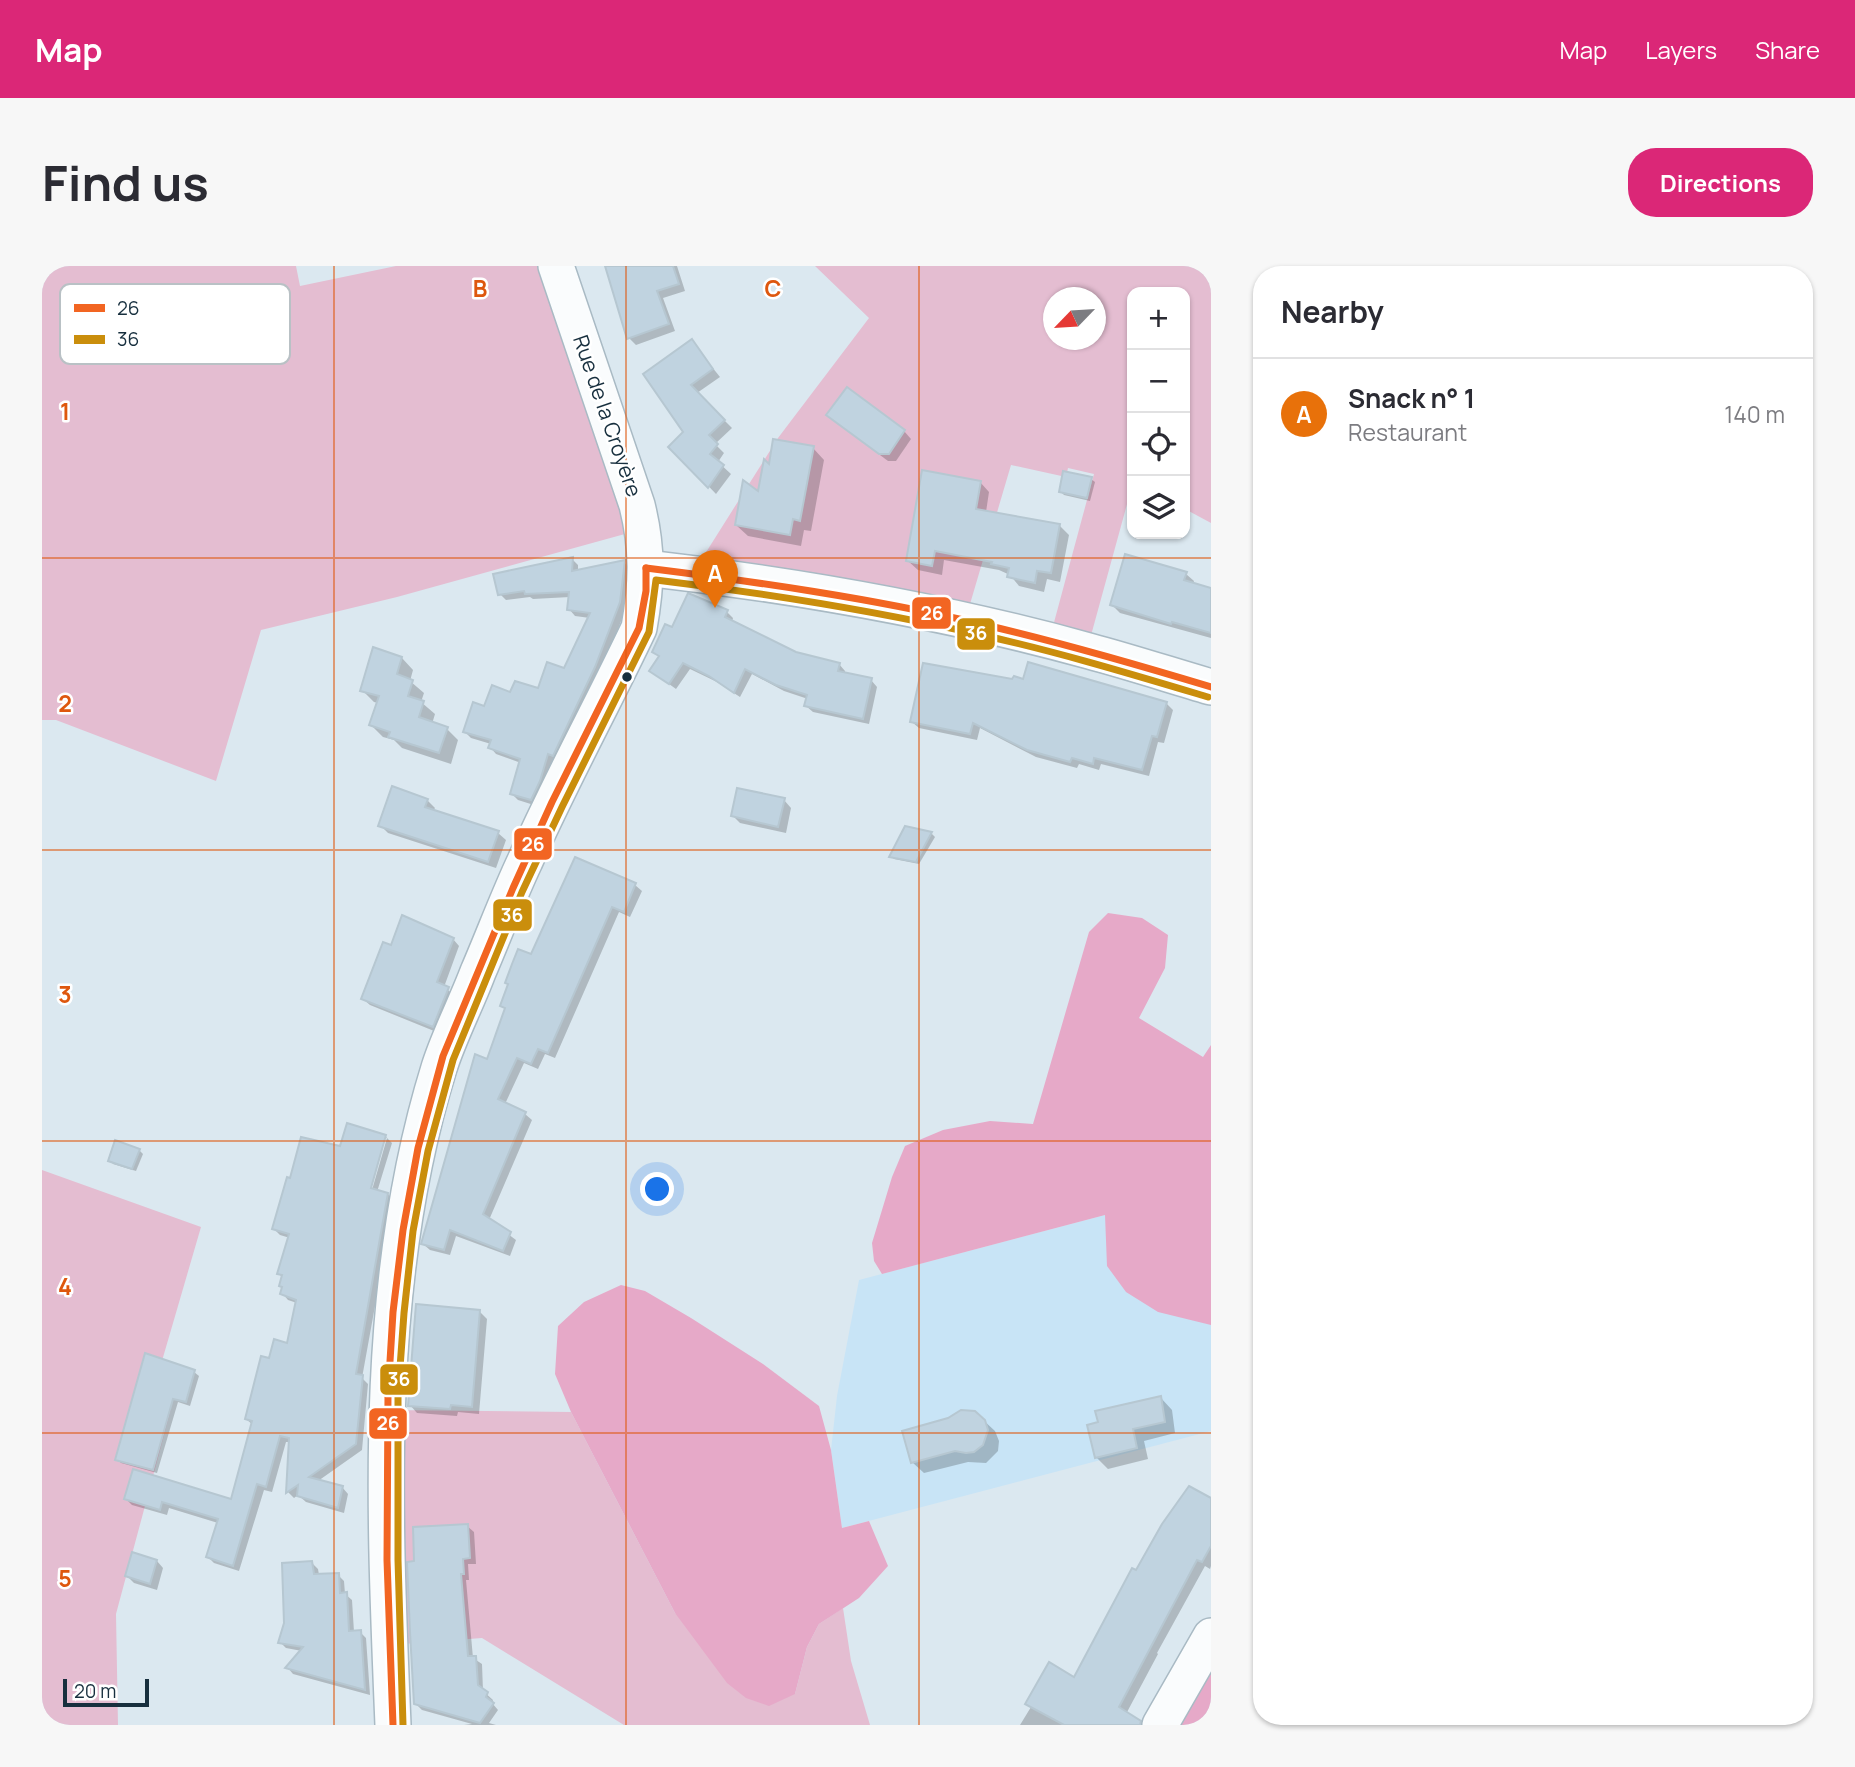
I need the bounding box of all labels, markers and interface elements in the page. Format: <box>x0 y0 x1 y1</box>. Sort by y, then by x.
text: Map <box>35 27 103 72</box>
text: Map <box>1560 33 1607 66</box>
text: Layers <box>1645 33 1717 66</box>
text: Share <box>1755 33 1820 66</box>
button: Directions <box>1628 148 1813 217</box>
text: Find us <box>42 149 209 216</box>
text: B <box>473 272 487 304</box>
text: C <box>765 272 782 304</box>
legend <box>60 284 290 364</box>
north arrow <box>1043 287 1106 350</box>
map controls <box>1127 287 1190 539</box>
button: + <box>1127 287 1190 350</box>
text: Nearby <box>1281 291 1384 332</box>
text: 26 <box>117 295 140 321</box>
text: 36 <box>117 326 139 352</box>
street label: Rue de la Croyère <box>567 331 649 500</box>
button: − <box>1127 350 1190 413</box>
text: Snack n° 1 <box>1348 380 1475 416</box>
text: 1 <box>60 395 70 427</box>
text: A <box>1296 398 1312 430</box>
text: 140 m <box>1724 398 1785 430</box>
button: locate <box>1127 413 1190 476</box>
text: Restaurant <box>1348 416 1467 448</box>
button: layers <box>1127 476 1190 539</box>
pin: A <box>692 550 738 608</box>
line badge: 26 <box>911 596 952 630</box>
text: 26 <box>920 600 944 626</box>
line badge: 36 <box>956 617 996 651</box>
text: 36 <box>965 620 987 646</box>
unlabelled marker <box>620 670 634 684</box>
text: 2 <box>58 687 72 719</box>
line badge: 26 <box>513 827 553 861</box>
text: 26 <box>521 831 545 857</box>
line badge: 36 <box>492 898 533 932</box>
text: 36 <box>501 902 523 928</box>
text: 3 <box>58 978 72 1010</box>
your location <box>640 1172 674 1206</box>
text: 4 <box>58 1270 72 1302</box>
line badge: 36 <box>379 1363 419 1396</box>
text: 36 <box>388 1366 410 1392</box>
line badge: 26 <box>368 1407 408 1440</box>
text: 26 <box>376 1410 400 1436</box>
text: 5 <box>58 1562 72 1594</box>
scale bar <box>63 1676 149 1708</box>
text: 20 m <box>74 1678 116 1704</box>

